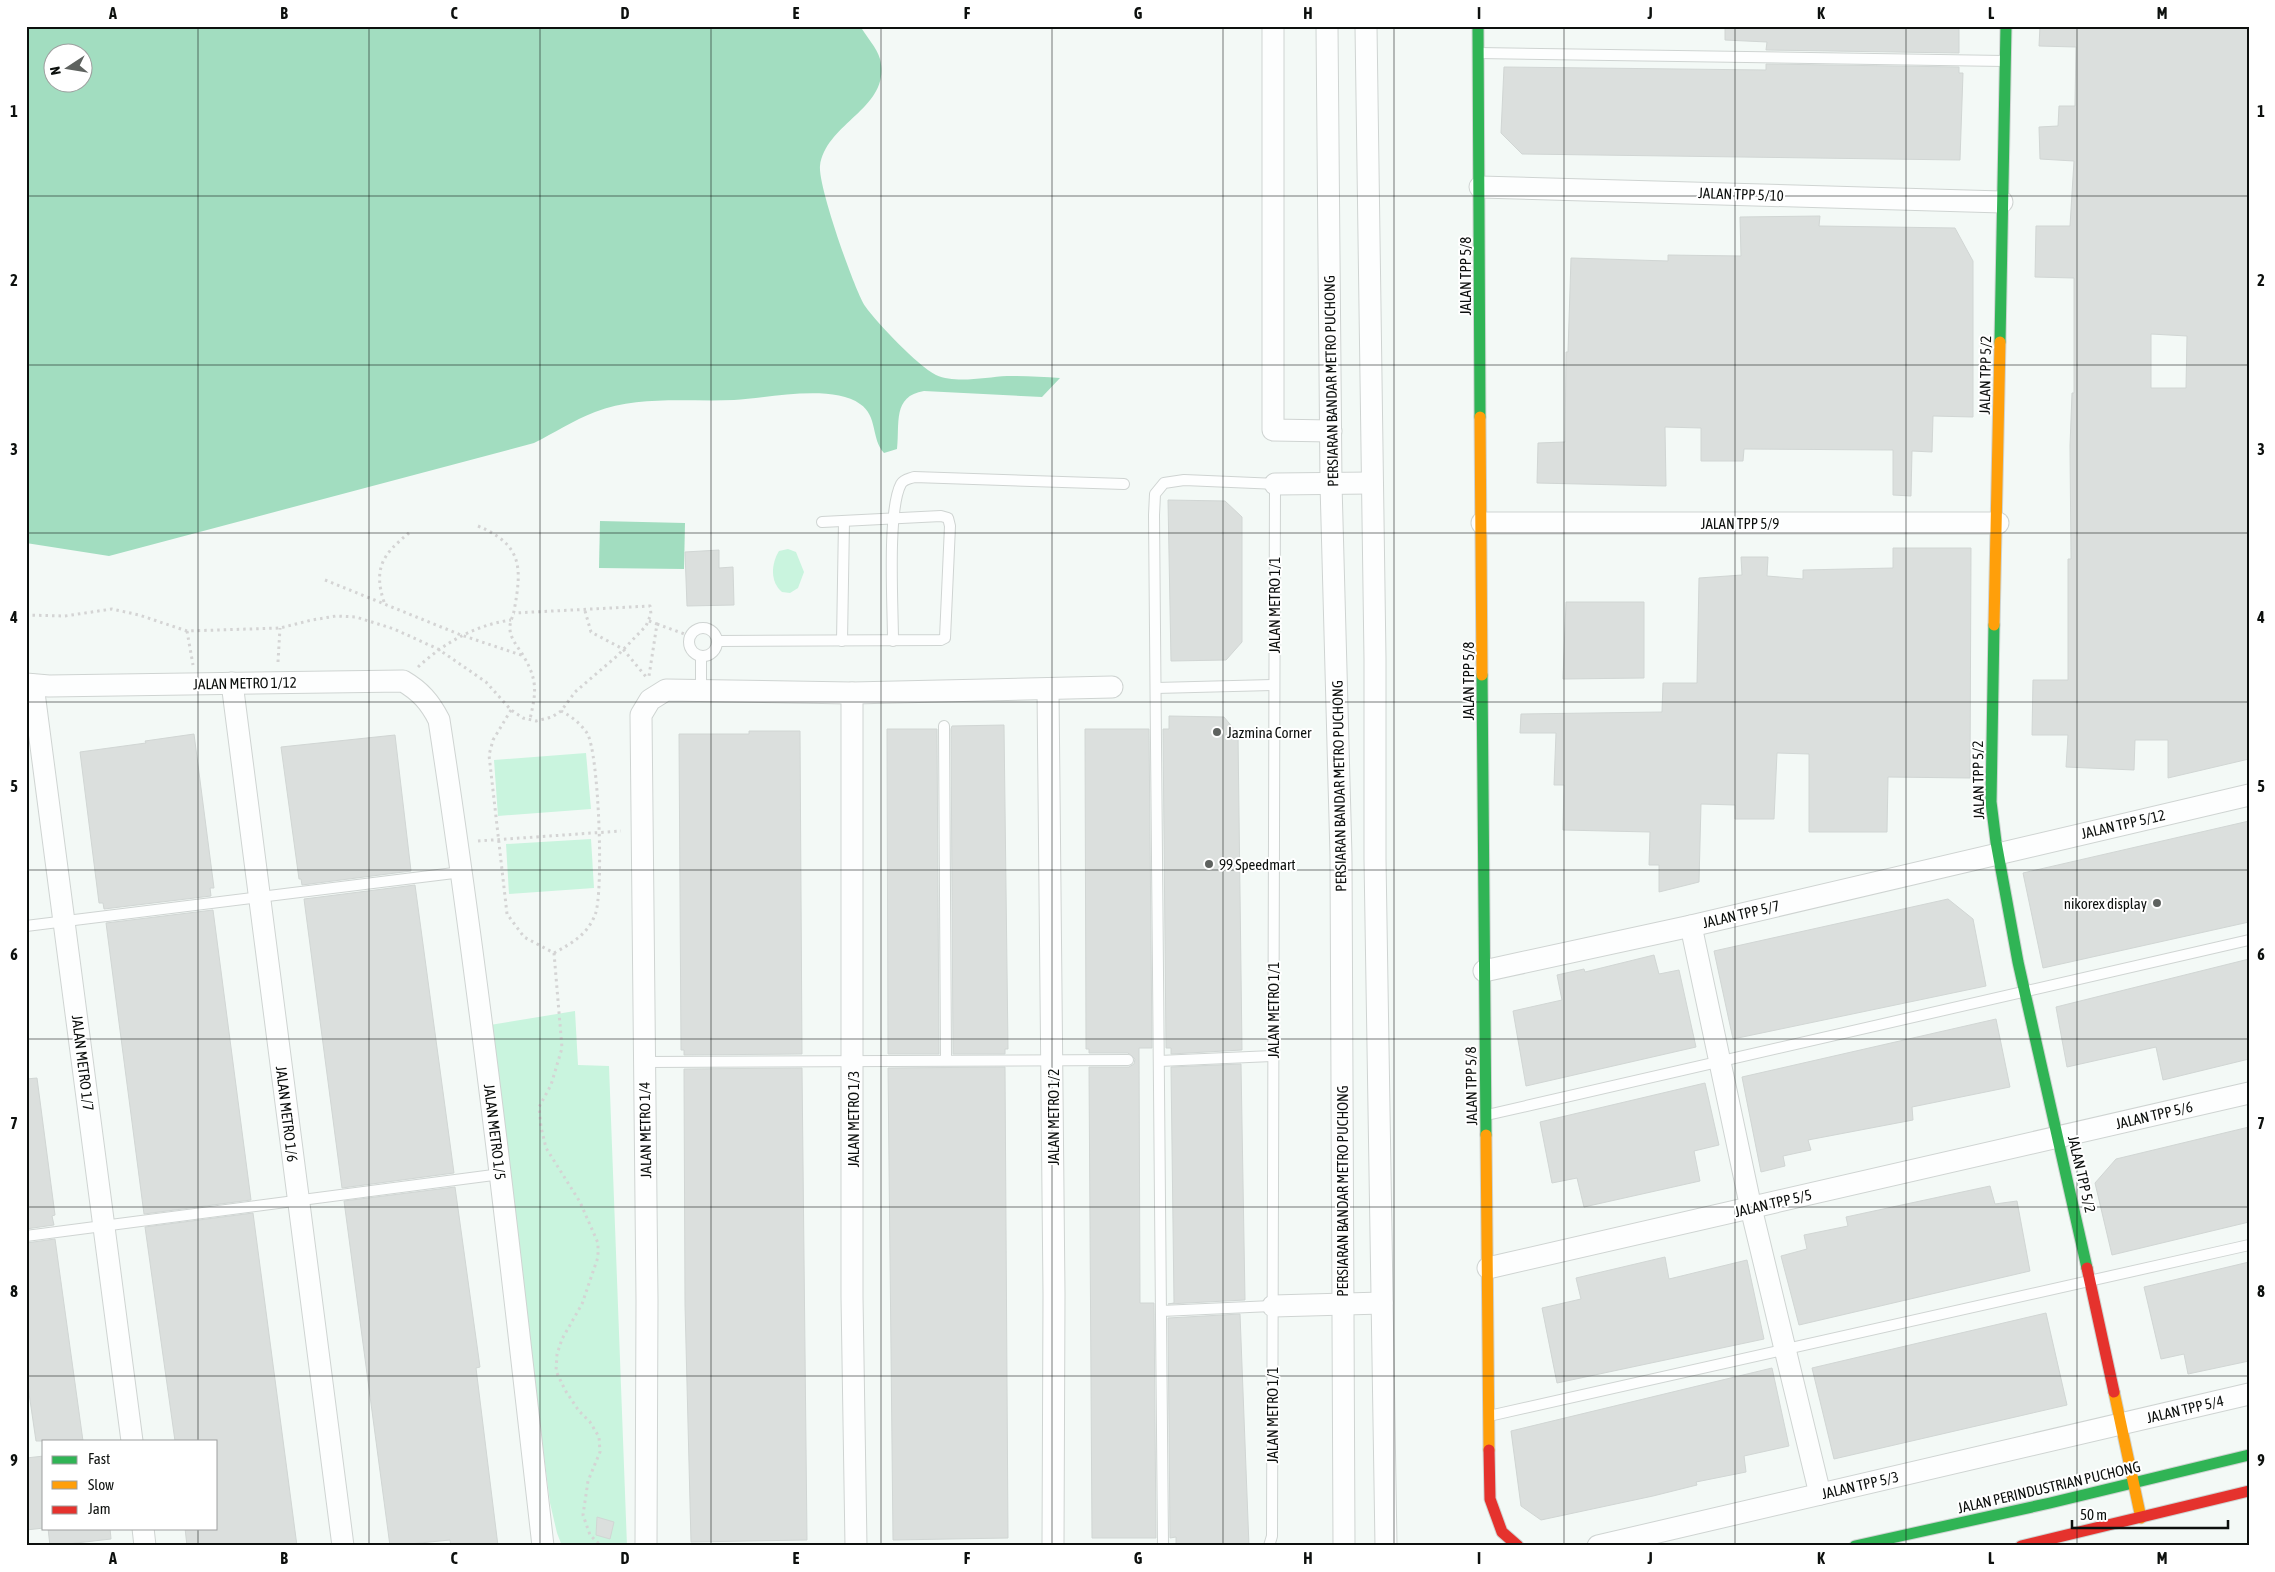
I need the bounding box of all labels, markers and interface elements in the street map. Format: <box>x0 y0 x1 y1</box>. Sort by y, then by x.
text: A <box>108 4 117 22</box>
text: B <box>280 4 288 22</box>
text: C <box>450 4 458 22</box>
text: D <box>621 4 630 22</box>
text: E <box>793 4 800 22</box>
text: F <box>964 4 971 22</box>
text: G <box>1134 4 1143 22</box>
text: H <box>1303 4 1313 22</box>
text: I <box>1477 4 1481 22</box>
text: J <box>1646 4 1653 22</box>
text: K <box>1817 4 1825 22</box>
text: L <box>1988 4 1995 22</box>
text: M <box>2157 4 2167 22</box>
north arrow <box>42 42 92 92</box>
text: N <box>47 65 64 76</box>
text: 1 <box>10 102 18 120</box>
text: 1 <box>2257 102 2265 120</box>
street label: JALAN TPP 5/10 <box>1698 184 1784 204</box>
street label: JALAN TPP 5/8 <box>1457 237 1474 315</box>
text: 2 <box>10 271 18 289</box>
text: 2 <box>2257 271 2265 289</box>
street label: PERSIARAN BANDAR METRO PUCHONG <box>1321 275 1341 487</box>
street label: JALAN TPP 5/2 <box>1976 335 1994 415</box>
text: 3 <box>10 440 18 458</box>
text: 3 <box>2257 440 2265 458</box>
street label: JALAN TPP 5/9 <box>1701 515 1779 532</box>
street label: JALAN METRO 1/1 <box>1266 557 1283 653</box>
text: 4 <box>9 608 18 626</box>
text: 4 <box>2256 608 2265 626</box>
street label: JALAN TPP 5/8 <box>1460 642 1477 720</box>
street label: JALAN METRO 1/12 <box>193 674 297 692</box>
street label: PERSIARAN BANDAR METRO PUCHONG <box>1329 680 1349 892</box>
place label: Jazmina Corner <box>1227 724 1312 741</box>
marker: Jazmina Corner <box>1211 726 1223 738</box>
street label: JALAN TPP 5/2 <box>1969 740 1987 820</box>
text: 5 <box>10 777 18 795</box>
text: 5 <box>2257 777 2265 795</box>
street label: JALAN TPP 5/12 <box>2079 806 2167 842</box>
place label: 99 Speedmart <box>1219 856 1296 873</box>
marker: 99 Speedmart <box>1203 858 1215 870</box>
place label: nikorex display <box>2064 895 2147 912</box>
street label: JALAN TPP 5/7 <box>1701 897 1781 931</box>
marker: nikorex display <box>2151 897 2163 909</box>
text: 6 <box>10 945 18 963</box>
text: 6 <box>2257 945 2265 963</box>
street label: JALAN METRO 1/1 <box>1265 962 1282 1058</box>
street label: JALAN METRO 1/7 <box>69 1014 97 1112</box>
street label: JALAN TPP 5/8 <box>1462 1046 1480 1126</box>
street label: JALAN METRO 1/6 <box>273 1065 301 1163</box>
street label: JALAN METRO 1/2 <box>1045 1069 1062 1165</box>
street label: JALAN METRO 1/3 <box>845 1071 862 1167</box>
street label: JALAN METRO 1/4 <box>636 1082 654 1178</box>
street label: JALAN METRO 1/5 <box>481 1083 509 1181</box>
street label: PERSIARAN BANDAR METRO PUCHONG <box>1334 1085 1351 1297</box>
street label: JALAN TPP 5/6 <box>2114 1098 2194 1132</box>
text: 7 <box>10 1114 18 1132</box>
text: 7 <box>2257 1114 2265 1132</box>
street label: JALAN TPP 5/2 <box>2065 1134 2099 1214</box>
street label: JALAN TPP 5/5 <box>1733 1186 1813 1220</box>
text: 8 <box>10 1282 18 1300</box>
text: 8 <box>2257 1282 2265 1300</box>
street label: JALAN METRO 1/1 <box>1264 1367 1281 1463</box>
street label: JALAN TPP 5/4 <box>2145 1392 2225 1426</box>
legend <box>42 1440 218 1530</box>
text: Fast <box>88 1450 110 1467</box>
text: 9 <box>10 1451 18 1469</box>
text: 9 <box>2257 1451 2265 1469</box>
street label: JALAN PERINDUSTRIAN PUCHONG <box>1956 1458 2142 1516</box>
street label: JALAN TPP 5/3 <box>1820 1468 1900 1502</box>
text: Slow <box>88 1476 114 1493</box>
scale bar <box>2072 1497 2229 1529</box>
text: Jam <box>88 1500 111 1517</box>
text: 50 m <box>2080 1506 2107 1523</box>
text: A <box>108 1549 117 1567</box>
text: B <box>280 1549 288 1567</box>
text: C <box>450 1549 458 1567</box>
text: D <box>621 1549 630 1567</box>
text: E <box>793 1549 800 1567</box>
text: F <box>964 1549 971 1567</box>
text: G <box>1134 1549 1143 1567</box>
text: H <box>1303 1549 1313 1567</box>
text: I <box>1477 1549 1481 1567</box>
text: J <box>1646 1549 1653 1567</box>
text: K <box>1817 1549 1825 1567</box>
text: L <box>1988 1549 1995 1567</box>
text: M <box>2157 1549 2167 1567</box>

